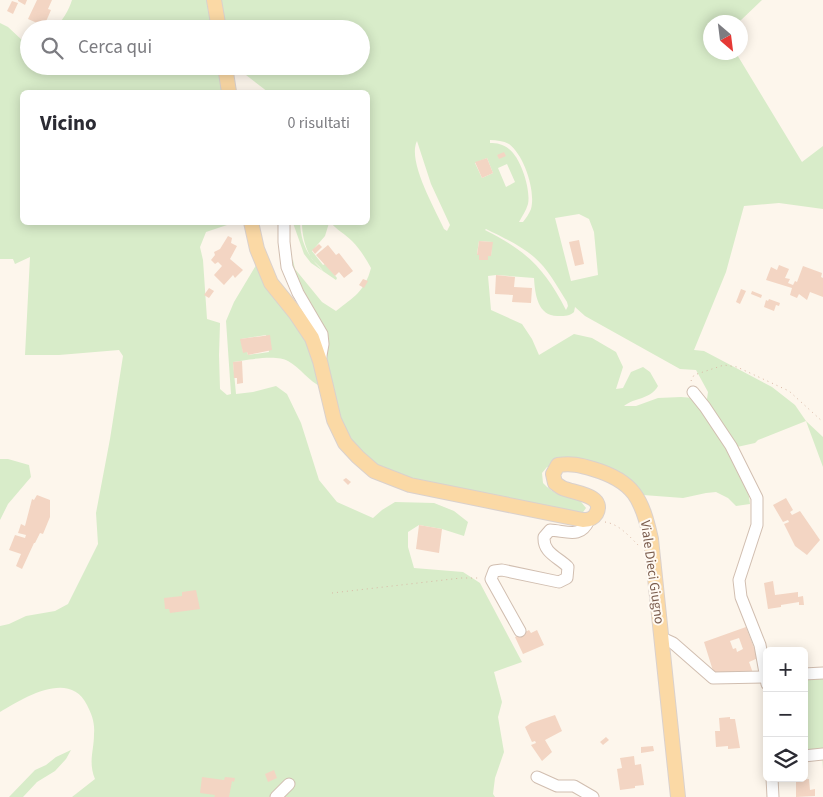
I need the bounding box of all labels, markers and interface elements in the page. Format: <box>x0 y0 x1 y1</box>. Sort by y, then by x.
north arrow <box>703 15 748 60</box>
search box <box>20 20 370 75</box>
icon: search <box>38 34 66 62</box>
text: Cerca qui <box>78 34 152 61</box>
text: Vicino <box>40 108 97 138</box>
text: 0 risultati <box>288 112 350 134</box>
street label: Viale Dieci Giugno <box>635 519 669 625</box>
map controls <box>763 647 808 782</box>
button: + <box>763 647 808 692</box>
button: − <box>763 692 808 737</box>
button: layers <box>763 737 808 782</box>

